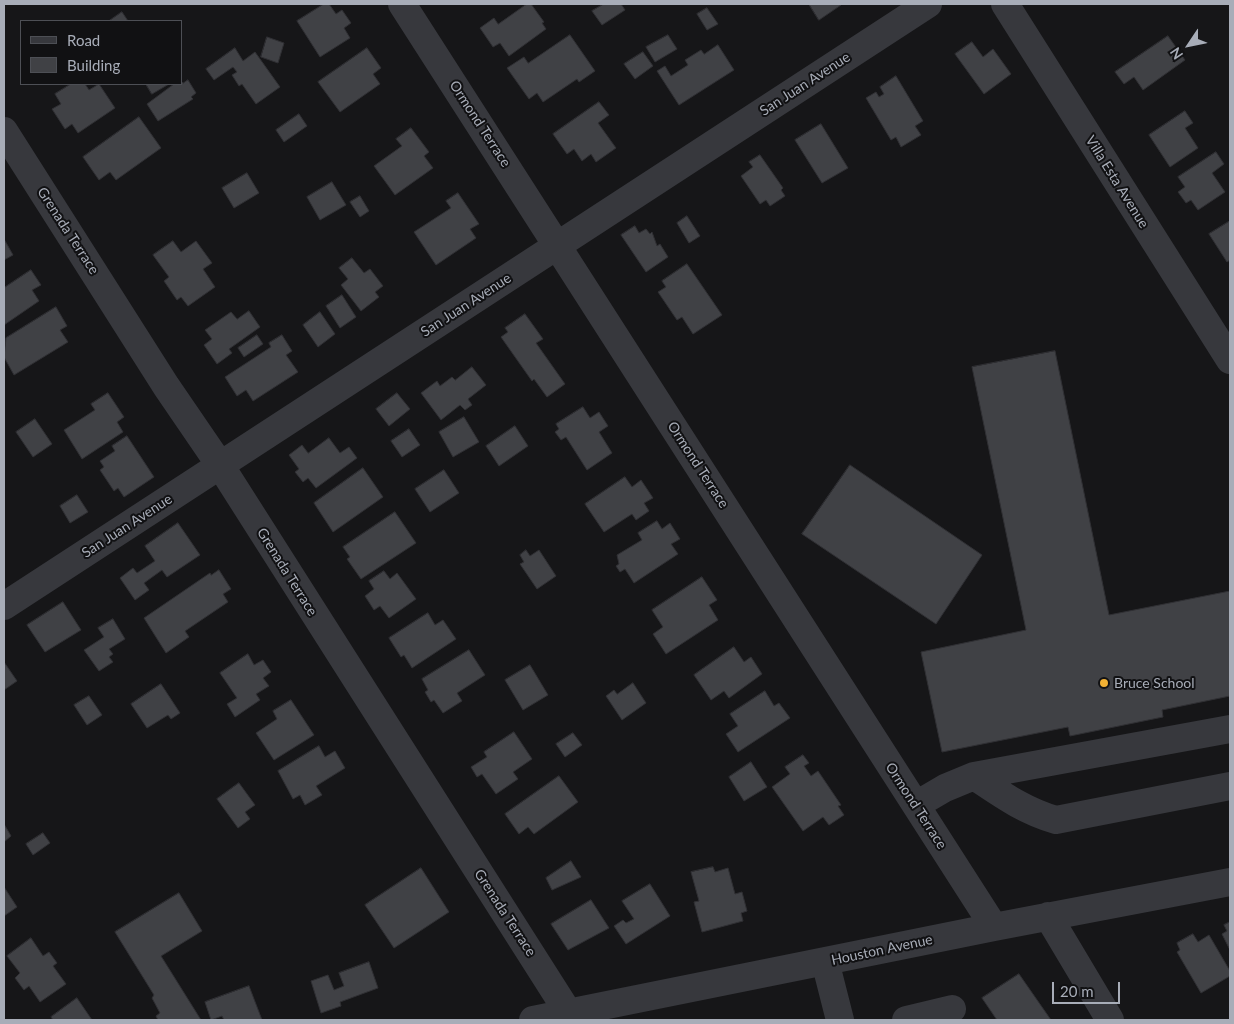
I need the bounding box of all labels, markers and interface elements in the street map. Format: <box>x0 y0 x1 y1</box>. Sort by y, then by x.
legend <box>20 20 182 85</box>
north arrow <box>1164 20 1214 70</box>
text: Road <box>67 31 100 49</box>
text: N <box>1166 44 1186 63</box>
street label: San Juan Avenue <box>757 49 853 119</box>
text: Building <box>67 56 120 74</box>
street label: Ormond Terrace <box>446 78 514 170</box>
street label: Villa Esta Avenue <box>1082 133 1152 231</box>
street label: Grenada Terrace <box>34 184 102 278</box>
street label: San Juan Avenue <box>418 270 514 340</box>
street label: Ormond Terrace <box>664 419 732 511</box>
street label: San Juan Avenue <box>79 491 175 561</box>
street label: Grenada Terrace <box>253 525 321 619</box>
place label: Bruce School <box>1114 675 1195 691</box>
marker: Bruce School <box>1098 677 1110 689</box>
street label: Ormond Terrace <box>882 760 950 852</box>
street label: Grenada Terrace <box>471 866 539 960</box>
street label: Houston Avenue <box>830 931 934 969</box>
scale bar <box>1054 972 1122 1004</box>
text: 20 m <box>1060 982 1094 1000</box>

